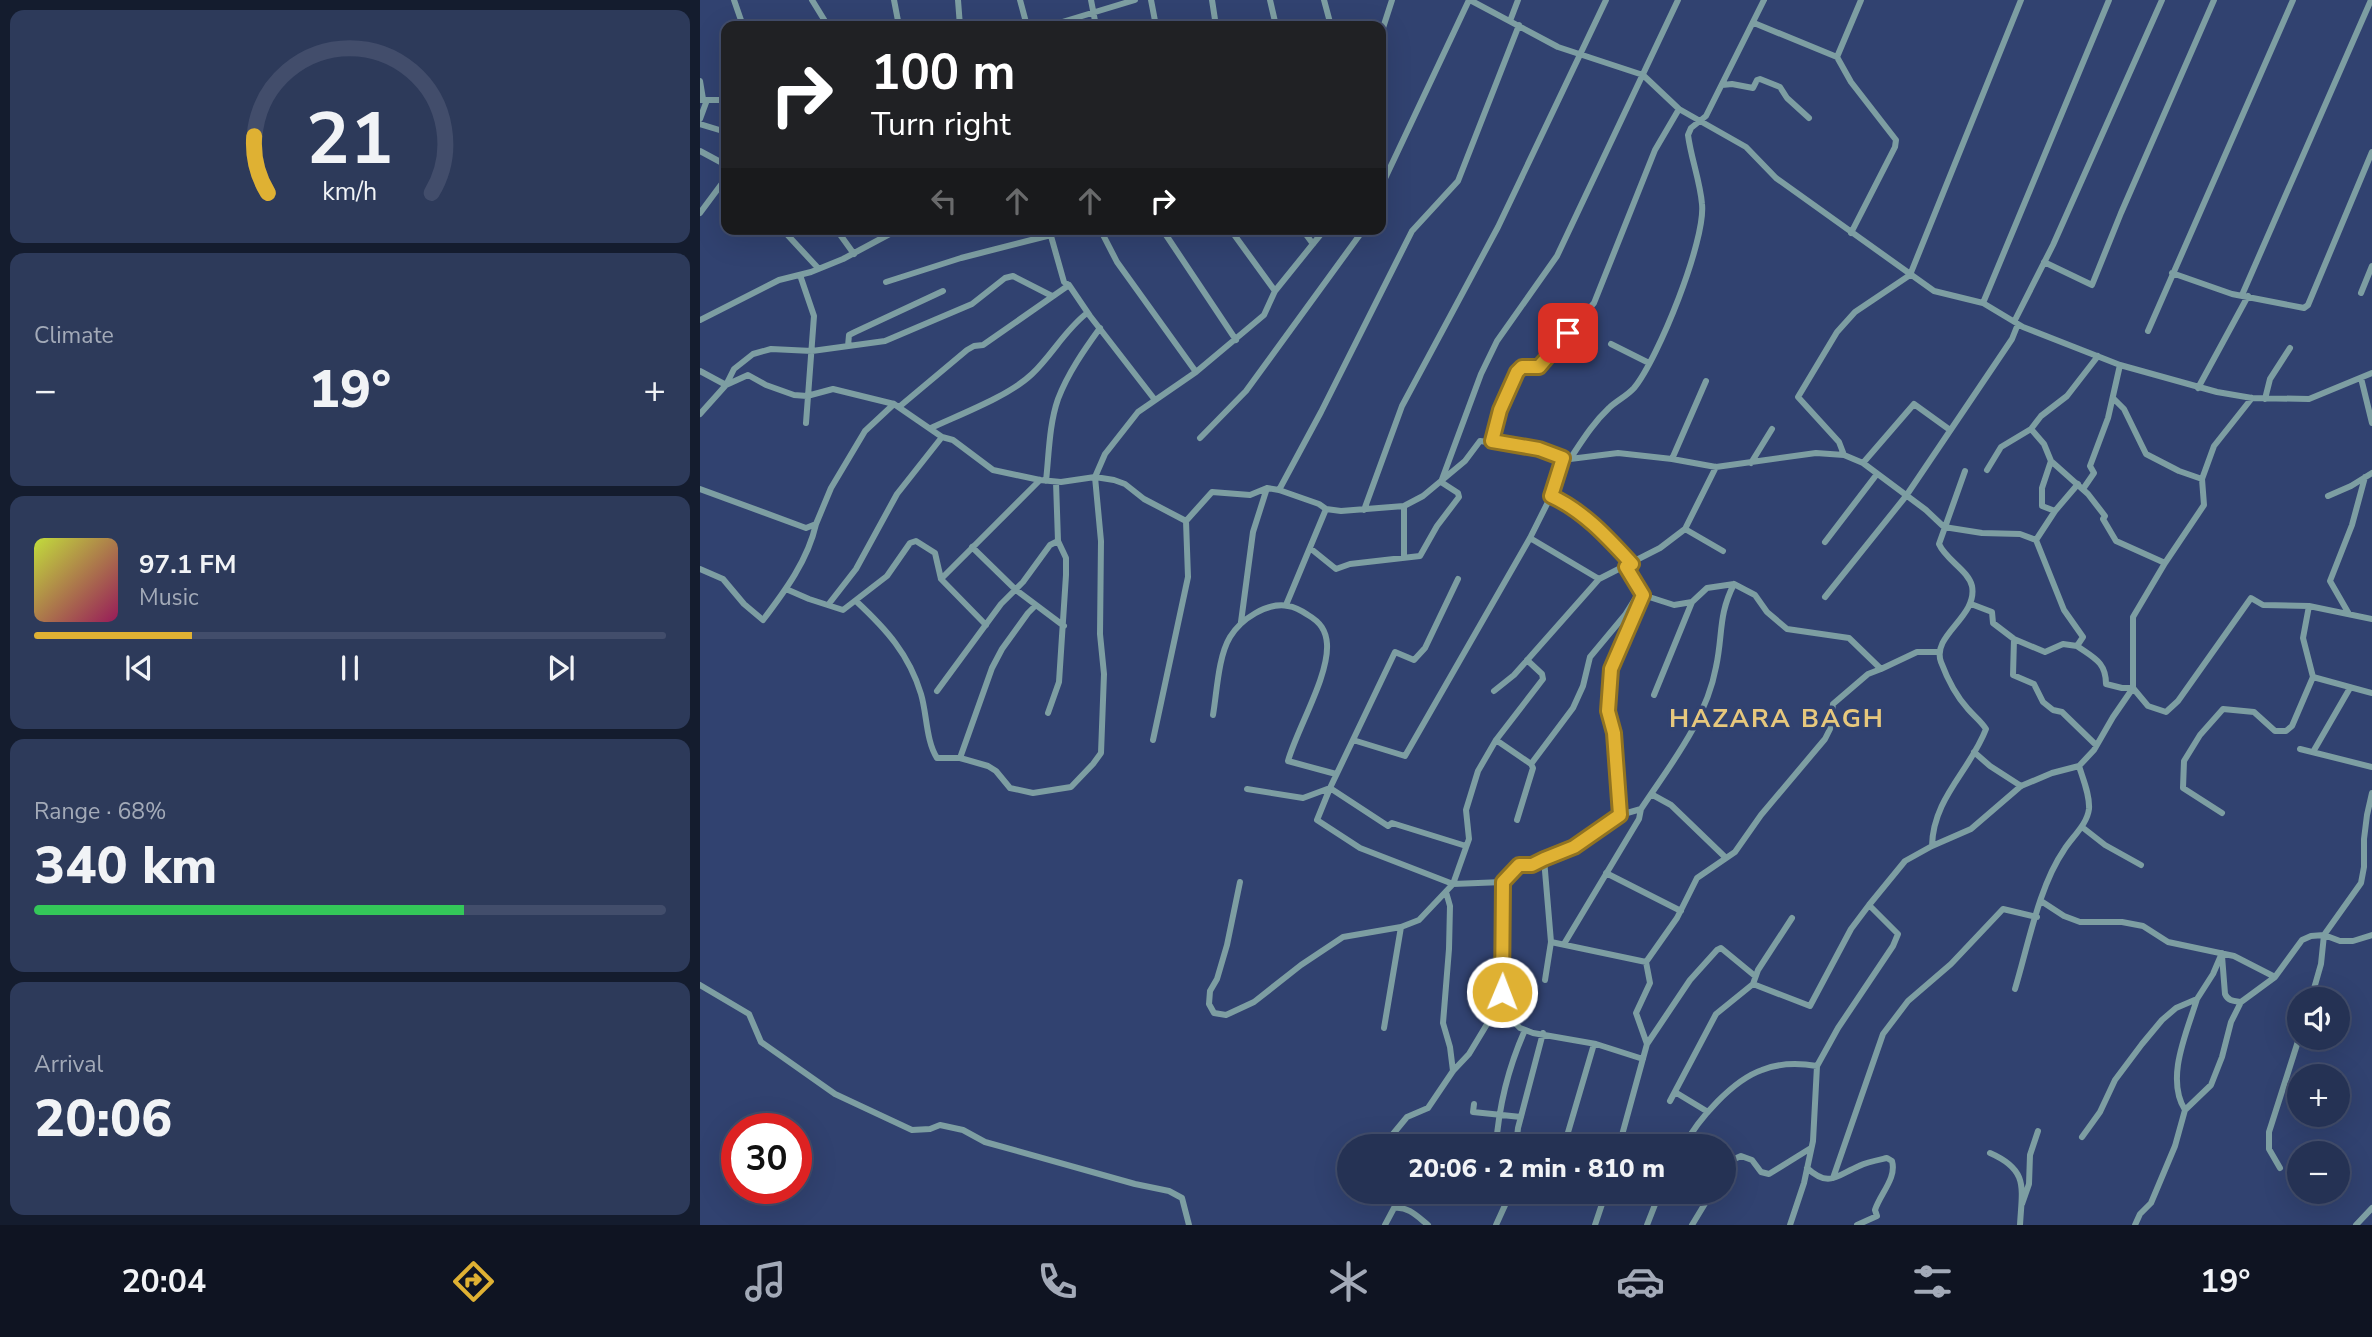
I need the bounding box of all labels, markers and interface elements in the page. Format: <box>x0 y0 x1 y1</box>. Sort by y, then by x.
text: 100 m <box>871 39 1015 106</box>
icon: right <box>756 49 847 140</box>
text: 21 <box>306 89 394 189</box>
text: Turn right <box>871 103 1011 146</box>
text: km/h <box>322 174 378 208</box>
icon: left <box>925 182 963 220</box>
icon: ahead <box>998 182 1036 220</box>
icon: ahead <box>1071 182 1109 220</box>
icon: right <box>1144 182 1182 220</box>
pin <box>1538 303 1598 363</box>
icon: arrive <box>1549 314 1587 352</box>
text: Climate <box>34 320 114 351</box>
text: 19° <box>309 354 391 425</box>
text: − <box>34 365 57 416</box>
text: + <box>643 365 666 416</box>
text: 97.1 FM <box>139 547 236 582</box>
text: Music <box>139 582 199 613</box>
icon: previous <box>120 649 158 687</box>
icon: pause <box>331 649 369 687</box>
icon: next <box>542 649 580 687</box>
district label: HAZARA BAGH <box>1669 701 1885 736</box>
text: Range · 68% <box>34 796 166 827</box>
text: 340 km <box>34 830 217 901</box>
position arrow <box>1465 955 1539 1029</box>
map controls <box>2287 987 2350 1204</box>
button: sound <box>2287 987 2350 1050</box>
text: Arrival <box>34 1049 103 1080</box>
button: + <box>2287 1064 2350 1127</box>
text: 20:06 <box>34 1083 172 1154</box>
speed limit sign: 30 <box>721 1113 812 1204</box>
button: − <box>2287 1141 2350 1204</box>
text: 20:06 · 2 min · 810 m <box>1408 1151 1665 1186</box>
icon: directions <box>449 1257 498 1306</box>
icon: music <box>741 1257 790 1306</box>
icon: phone <box>1033 1257 1082 1306</box>
icon: climate <box>1324 1257 1373 1306</box>
icon: car <box>1616 1257 1665 1306</box>
icon: filters <box>1908 1257 1957 1306</box>
text: 20:04 <box>121 1260 206 1303</box>
text: 19° <box>2200 1260 2250 1303</box>

